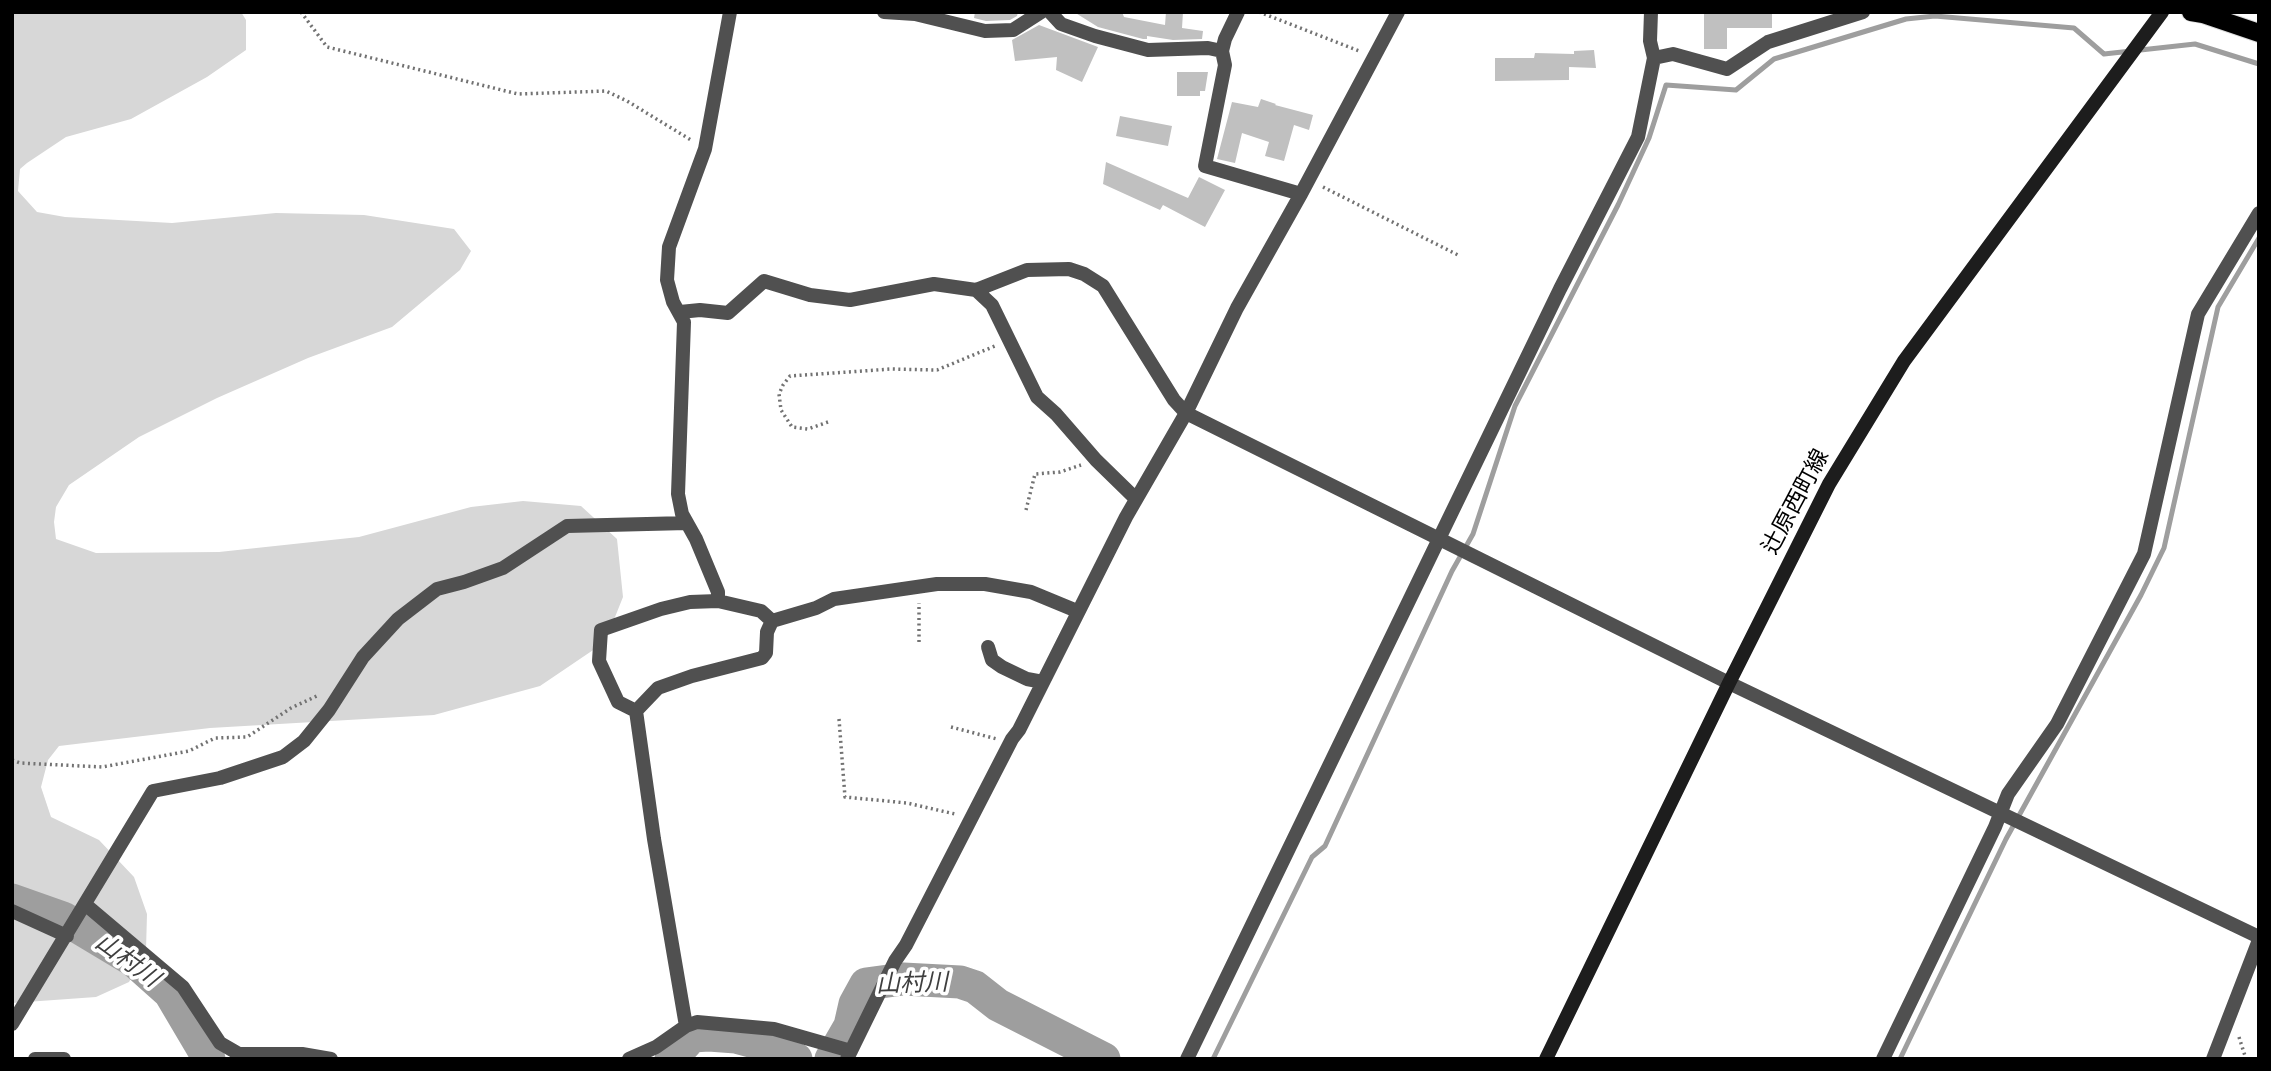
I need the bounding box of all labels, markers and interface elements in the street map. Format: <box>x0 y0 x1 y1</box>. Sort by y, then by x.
street label: 辻原西町線 <box>1757 445 1835 559</box>
water label: 山村川 <box>89 928 165 994</box>
water label: 山村川 <box>876 968 948 1000</box>

